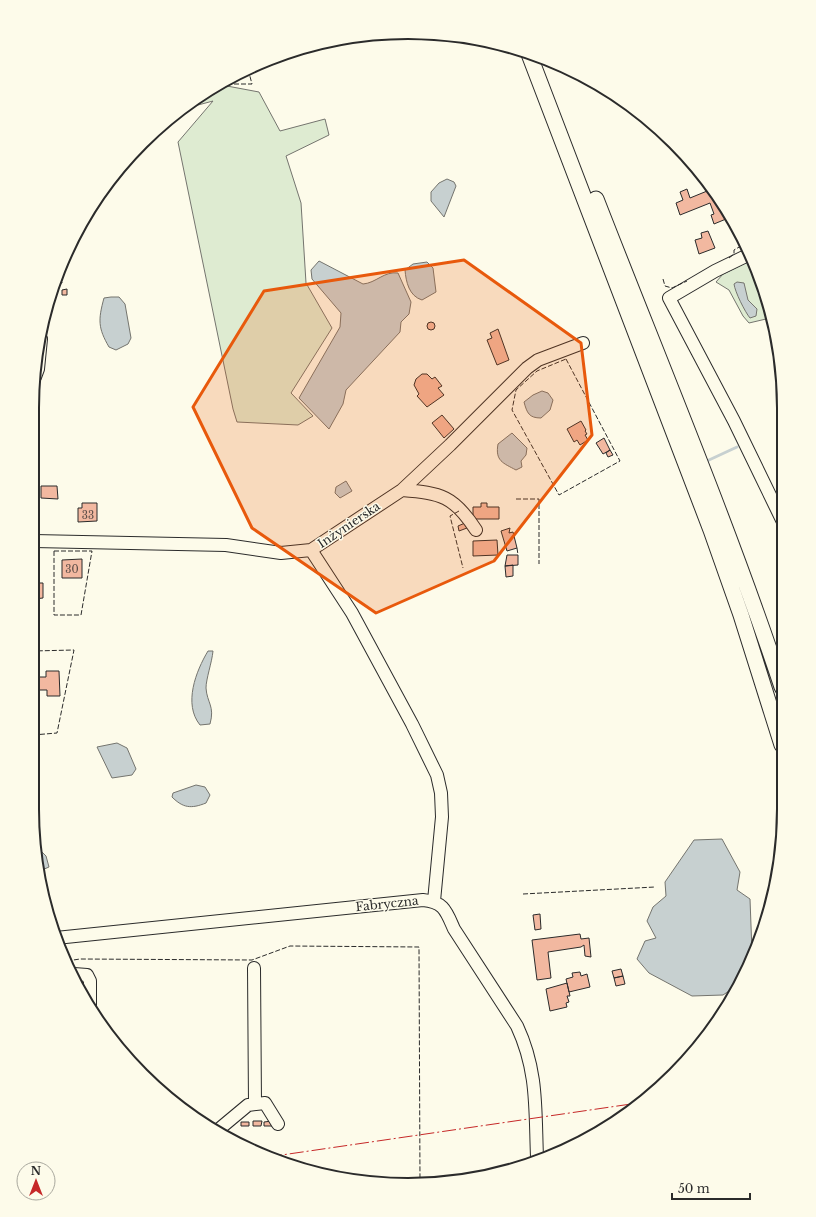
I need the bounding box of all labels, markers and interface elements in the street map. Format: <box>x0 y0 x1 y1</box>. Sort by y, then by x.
street label: Inżynierska <box>315 498 383 551</box>
house number: 33 <box>82 509 94 522</box>
house number: 30 <box>65 563 79 576</box>
street label: Fabryczna <box>355 893 420 914</box>
north arrow <box>16 1161 56 1201</box>
text: N <box>31 1164 42 1178</box>
scale bar <box>672 1175 750 1201</box>
text: 50 m <box>678 1181 710 1196</box>

